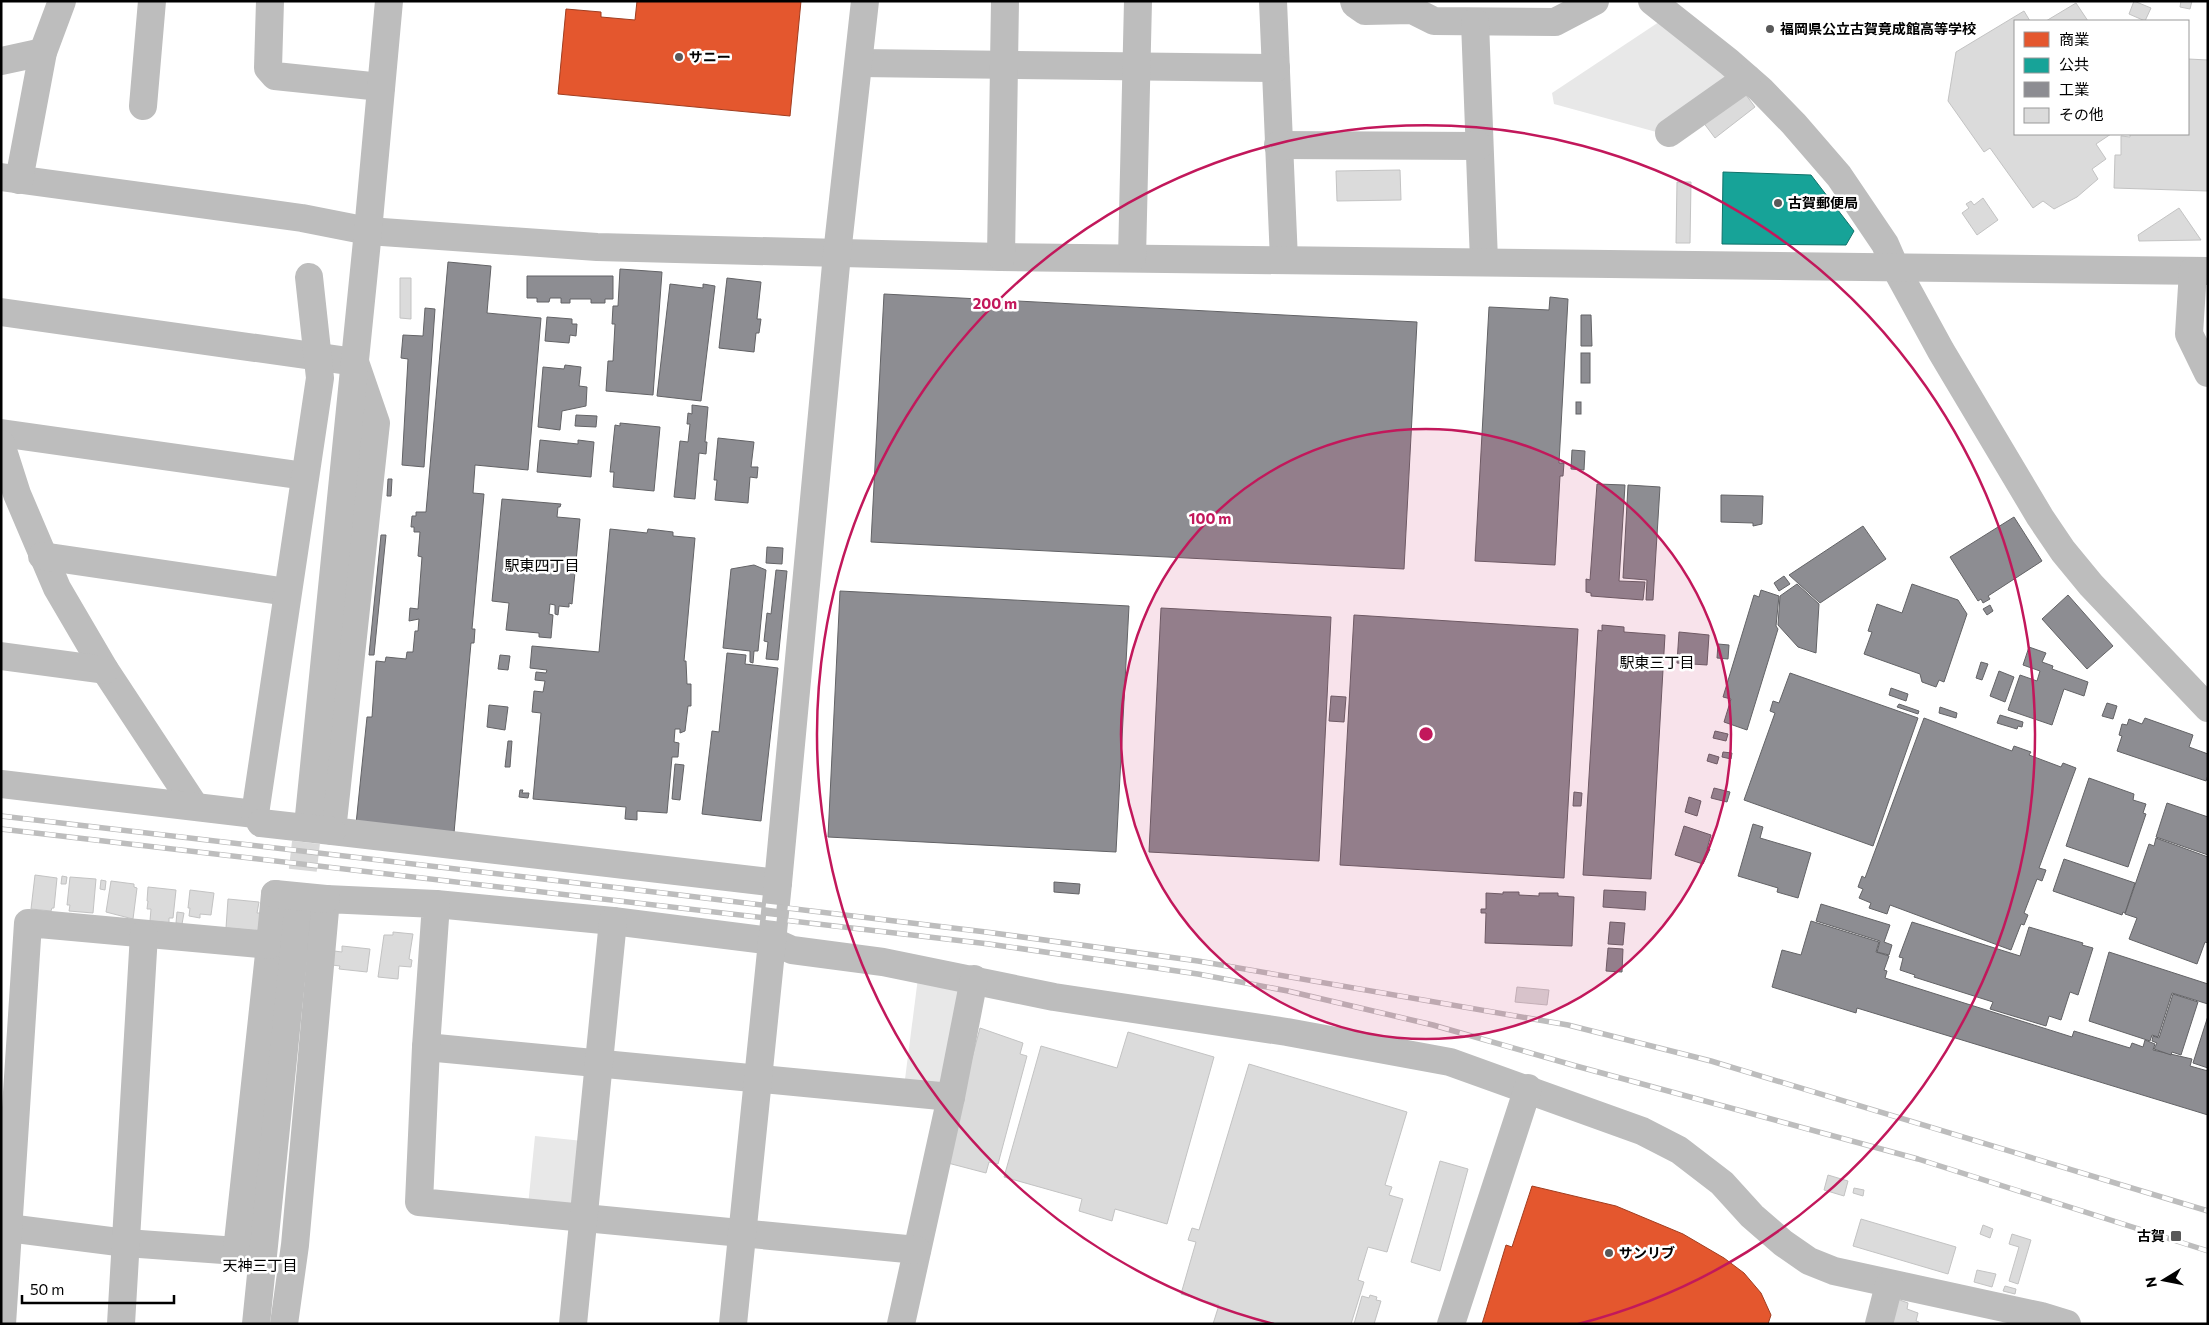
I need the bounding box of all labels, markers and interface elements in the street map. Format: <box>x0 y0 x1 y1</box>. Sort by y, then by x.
place label: 福岡県公立古賀竟成館高等学校 <box>1780 20 1976 37</box>
legend <box>2014 20 2189 135</box>
marker: 福岡県公立古賀竟成館高等学校 <box>1764 23 1776 35</box>
text: 商業 <box>2059 30 2089 48</box>
place label: サニー <box>689 48 731 65</box>
marker: サニー <box>673 51 685 63</box>
text: 公共 <box>2059 55 2089 73</box>
text: 工業 <box>2059 80 2089 98</box>
text: その他 <box>2059 105 2104 123</box>
place label: 古賀郵便局 <box>1788 194 1858 211</box>
marker: 古賀郵便局 <box>1772 197 1784 209</box>
text: 200 m <box>973 294 1017 312</box>
text: 100 m <box>1189 509 1231 527</box>
district label: 駅東四丁目 <box>504 556 580 574</box>
district label: 駅東三丁目 <box>1619 653 1695 671</box>
centre of rings <box>1417 725 1435 743</box>
place label: 古賀 <box>2137 1227 2165 1244</box>
marker: 古賀 <box>2169 1229 2183 1243</box>
place label: サンリブ <box>1619 1244 1675 1261</box>
marker: サンリブ <box>1603 1247 1615 1259</box>
north arrow <box>2139 1255 2189 1305</box>
district label: 天神三丁目 <box>222 1256 298 1274</box>
scale bar <box>22 1272 175 1304</box>
text: N <box>2141 1276 2160 1289</box>
text: 50 m <box>30 1280 64 1298</box>

